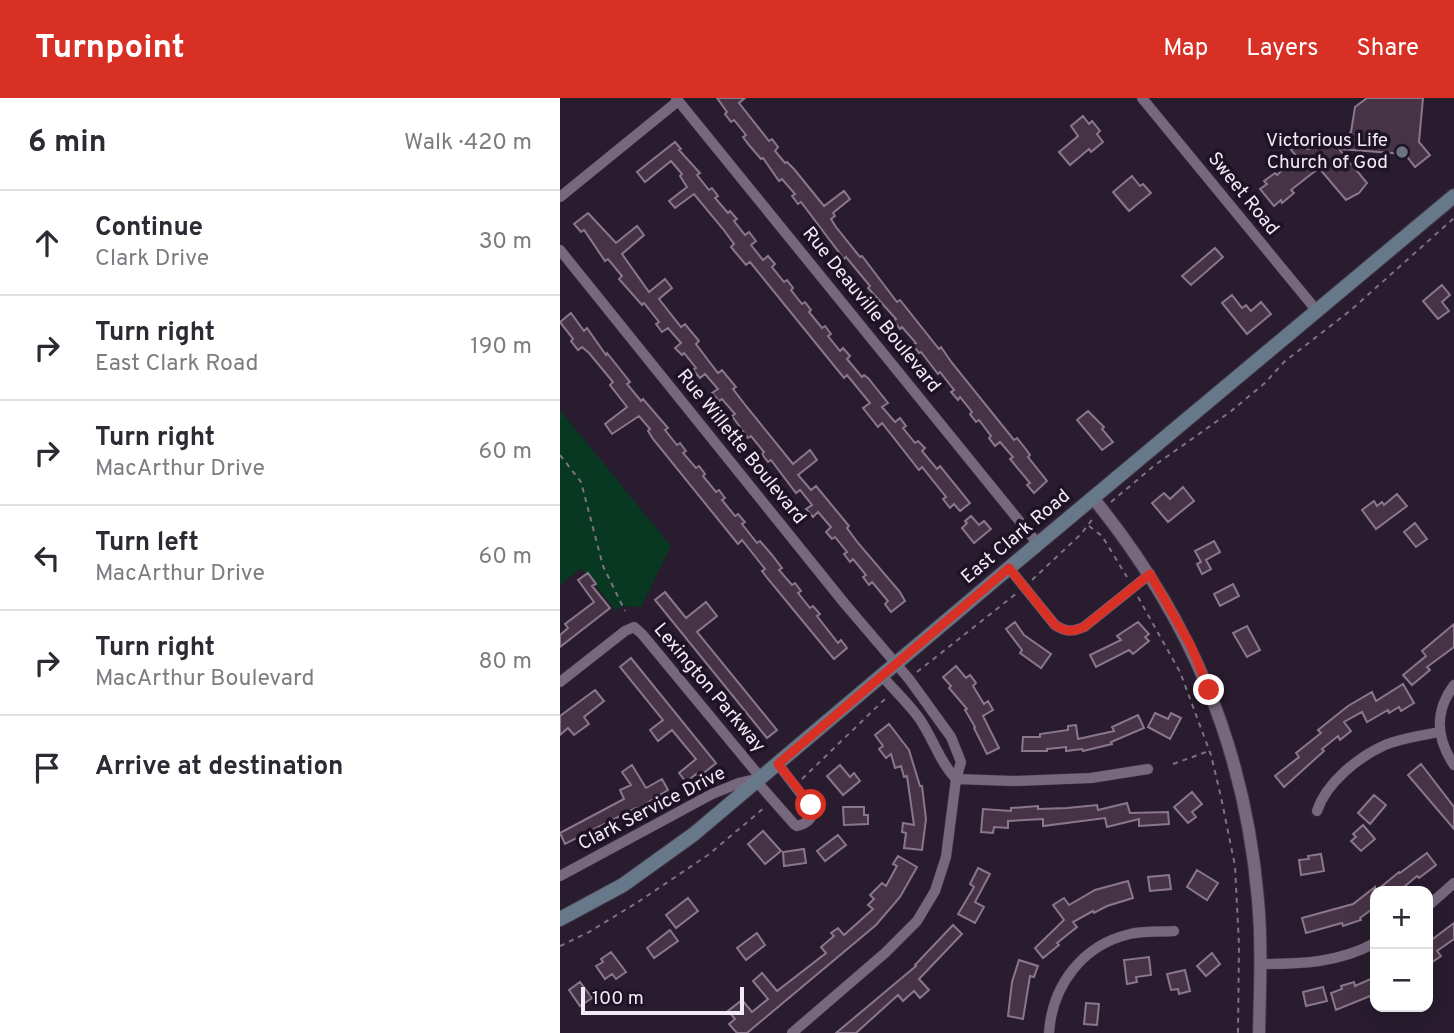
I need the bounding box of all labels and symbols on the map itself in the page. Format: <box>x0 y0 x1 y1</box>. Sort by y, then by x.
place label: Victorious Life Church of God <box>1266 129 1388 175</box>
marker: Victorious Life Church of God <box>1394 144 1410 160</box>
street label: Sweet Road <box>1202 147 1284 241</box>
street label: Rue Deauville Boulevard <box>797 222 945 398</box>
street label: Rue Willette Boulevard <box>671 365 811 529</box>
street label: East Clark Road <box>957 484 1075 590</box>
street label: Lexington Parkway <box>648 618 770 758</box>
route end <box>1193 674 1224 705</box>
street label: Clark Service Drive <box>574 761 730 857</box>
route start <box>795 789 826 820</box>
scale bar <box>581 984 744 1016</box>

